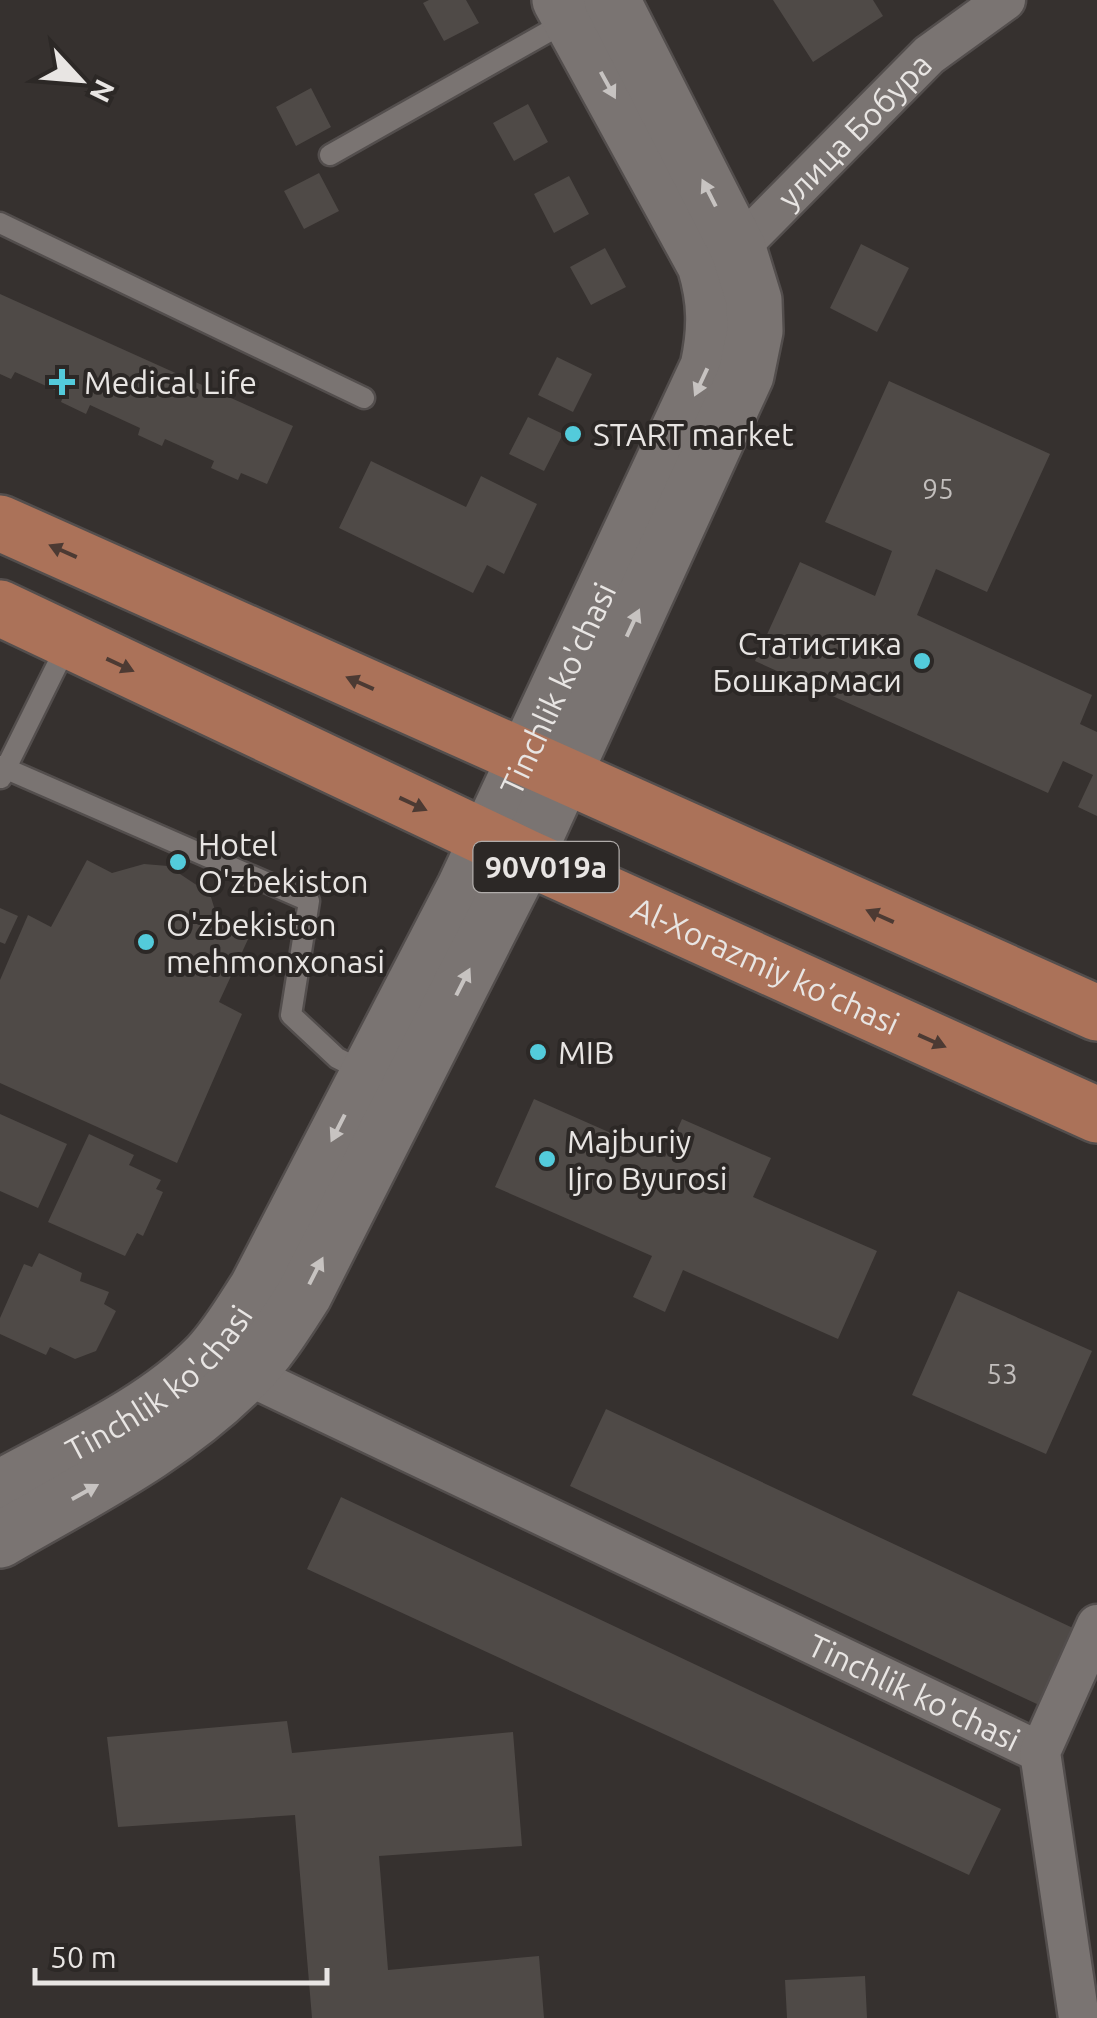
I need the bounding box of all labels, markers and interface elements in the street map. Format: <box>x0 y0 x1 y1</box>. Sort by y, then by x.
north arrow <box>30 30 130 130</box>
street label: улица Бобура <box>770 46 938 215</box>
one-way arrow <box>599 71 616 100</box>
text: N <box>84 75 121 107</box>
one-way arrow <box>700 179 717 208</box>
place label: Medical Life <box>84 364 257 400</box>
one-way arrow <box>693 368 710 397</box>
marker: Medical Life <box>49 369 75 395</box>
place label: START market <box>593 416 794 452</box>
marker: START market <box>562 423 584 445</box>
house number: 95 <box>922 473 954 504</box>
one-way arrow <box>48 543 78 559</box>
street label: Tinchlik ko'chasi <box>493 577 623 801</box>
one-way arrow <box>625 608 641 638</box>
place label: Статистика Бошкармаси <box>712 625 902 698</box>
marker: Статистика Бошкармаси <box>911 650 933 672</box>
one-way arrow <box>106 657 135 674</box>
one-way arrow <box>345 675 375 691</box>
one-way arrow <box>399 796 428 812</box>
place label: Hotel O'zbekiston <box>198 826 369 899</box>
road number: 90V019a <box>474 842 618 892</box>
marker: Hotel O'zbekiston <box>167 851 189 873</box>
street label: Al-Xorazmiy ko’chasi <box>626 889 905 1041</box>
place label: O'zbekiston mehmonxonasi <box>166 906 385 979</box>
one-way arrow <box>865 908 895 924</box>
marker: O'zbekiston mehmonxonasi <box>135 931 157 953</box>
one-way arrow <box>454 967 471 996</box>
one-way arrow <box>918 1032 947 1049</box>
place label: MIB <box>558 1034 614 1070</box>
marker: MIB <box>527 1041 549 1063</box>
one-way arrow <box>330 1114 347 1143</box>
place label: Majburiy Ijro Byurosi <box>567 1123 728 1196</box>
marker: Majburiy Ijro Byurosi <box>536 1148 558 1170</box>
one-way arrow <box>307 1257 324 1286</box>
street label: Tinchlik ko'chasi <box>60 1299 259 1468</box>
house number: 53 <box>986 1358 1018 1389</box>
one-way arrow <box>71 1483 99 1501</box>
street label: Tinchlik ko'chasi <box>803 1626 1026 1758</box>
scale bar <box>35 1923 328 1985</box>
text: 50 m <box>50 1940 117 1974</box>

